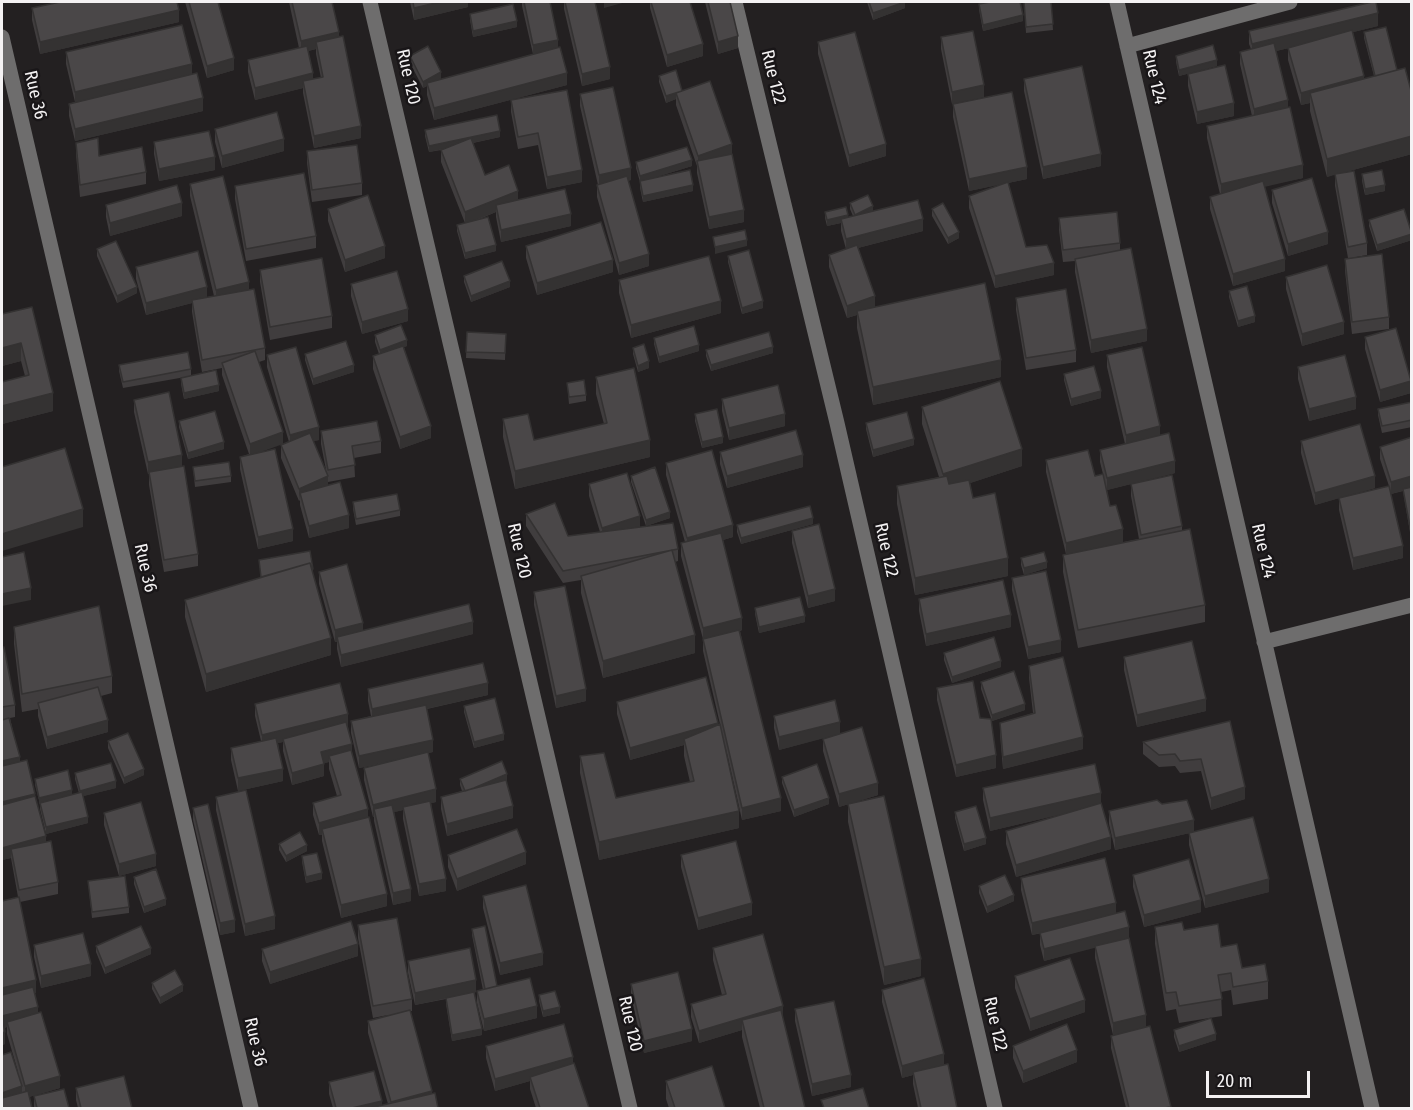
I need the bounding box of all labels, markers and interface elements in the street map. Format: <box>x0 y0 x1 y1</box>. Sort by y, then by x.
street label: Rue 120 <box>391 47 425 107</box>
street label: Rue 124 <box>1137 47 1171 107</box>
street label: Rue 122 <box>756 48 790 106</box>
street label: Rue 36 <box>19 69 51 121</box>
street label: Rue 120 <box>502 521 536 581</box>
street label: Rue 122 <box>869 521 903 579</box>
street label: Rue 124 <box>1246 521 1280 581</box>
street label: Rue 36 <box>129 542 161 594</box>
street label: Rue 120 <box>613 994 647 1054</box>
street label: Rue 122 <box>978 995 1012 1053</box>
street label: Rue 36 <box>239 1016 271 1068</box>
scale bar <box>1209 1059 1312 1097</box>
text: 20 m <box>1217 1070 1252 1092</box>

